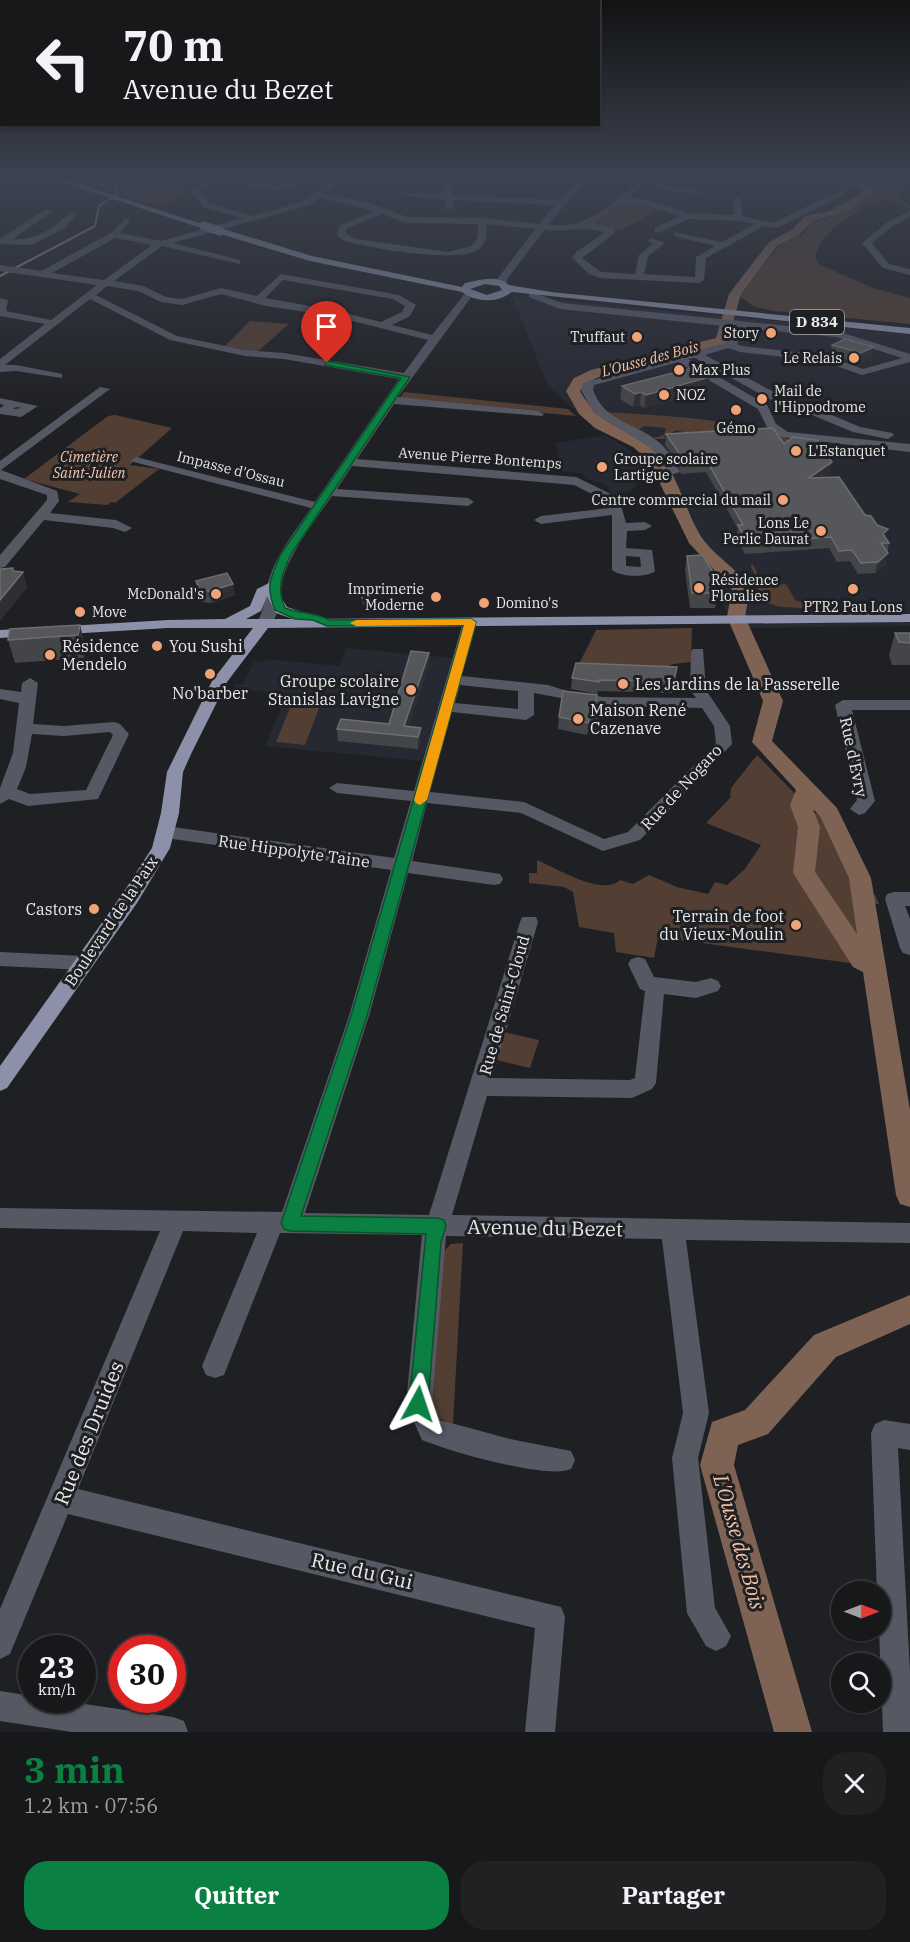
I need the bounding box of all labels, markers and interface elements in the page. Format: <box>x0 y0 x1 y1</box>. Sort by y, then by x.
text: 70 m <box>123 18 224 73</box>
icon: left <box>24 24 102 102</box>
text: Avenue du Bezet <box>123 71 333 106</box>
pin <box>301 301 352 363</box>
icon: arrive <box>310 310 343 343</box>
road number: D 834 <box>790 310 844 334</box>
place label: Story <box>724 324 760 342</box>
marker: Story <box>764 326 778 340</box>
place label: Truffaut <box>570 328 625 346</box>
marker: Truffaut <box>630 330 644 344</box>
water label: L'Ousse des Bois <box>598 336 701 381</box>
place label: Le Relais <box>783 349 842 367</box>
marker: Le Relais <box>847 351 861 365</box>
place label: Max Plus <box>691 361 751 379</box>
marker: Max Plus <box>672 363 686 377</box>
place label: Mail de l'Hippodrome <box>774 382 866 416</box>
place label: NOZ <box>676 386 706 404</box>
marker: NOZ <box>657 388 671 402</box>
marker: Mail de l'Hippodrome <box>755 392 769 406</box>
marker: Gémo <box>729 403 743 417</box>
place label: Gémo <box>717 419 756 437</box>
place label: L'Estanquet <box>808 442 885 460</box>
street label: Avenue Pierre Bontemps <box>398 443 562 473</box>
marker: L'Estanquet <box>789 444 803 458</box>
street label: Impasse d'Ossau <box>175 447 287 491</box>
park label: Cimetière Saint-Julien <box>52 448 125 482</box>
place label: Groupe scolaire Lartigue <box>614 450 718 484</box>
marker: Groupe scolaire Lartigue <box>595 460 609 474</box>
place label: Centre commercial du mail <box>592 491 771 509</box>
marker: Centre commercial du mail <box>776 493 790 507</box>
place label: Lons Le Perlic Daurat <box>723 514 809 548</box>
marker: Lons Le Perlic Daurat <box>814 524 828 538</box>
place label: Résidence Floralies <box>711 571 779 605</box>
place label: Imprimerie Moderne <box>348 580 424 614</box>
marker: Résidence Floralies <box>692 581 706 595</box>
marker: PTR2 Pau Lons <box>846 582 860 596</box>
place label: McDonald's <box>127 585 204 603</box>
marker: McDonald's <box>209 587 223 601</box>
marker: Imprimerie Moderne <box>429 590 443 604</box>
place label: Domino's <box>496 594 558 612</box>
marker: Domino's <box>477 596 491 610</box>
place label: PTR2 Pau Lons <box>804 598 903 616</box>
place label: Move <box>92 603 127 621</box>
marker: Move <box>73 605 87 619</box>
place label: Résidence Mendelo <box>62 636 139 674</box>
place label: You Sushi <box>169 636 243 656</box>
marker: You Sushi <box>150 639 164 653</box>
marker: Résidence Mendelo <box>43 648 57 662</box>
marker: No'barber <box>203 667 217 681</box>
place label: Groupe scolaire Stanislas Lavigne <box>268 671 399 709</box>
place label: Les Jardins de la Passerelle <box>635 674 840 694</box>
marker: Les Jardins de la Passerelle <box>616 677 630 691</box>
place label: No'barber <box>172 683 248 703</box>
marker: Groupe scolaire Stanislas Lavigne <box>404 683 418 697</box>
place label: Maison René Cazenave <box>590 700 686 738</box>
marker: Maison René Cazenave <box>571 712 585 726</box>
street label: Rue d'Evry <box>836 715 872 799</box>
street label: Rue de Nogaro <box>636 740 726 834</box>
street label: Rue Hippolyte Taine <box>217 830 371 872</box>
street label: Boulevard de la Paix <box>60 852 162 990</box>
place label: Castors <box>26 899 82 919</box>
marker: Castors <box>87 902 101 916</box>
place label: Terrain de foot du Vieux-Moulin <box>659 906 784 944</box>
marker: Terrain de foot du Vieux-Moulin <box>789 918 803 932</box>
street label: Rue de Saint-Cloud <box>475 933 534 1077</box>
street label: Avenue du Bezet <box>467 1213 623 1242</box>
street label: Rue des Druides <box>47 1357 130 1509</box>
position arrow <box>386 1372 450 1436</box>
water label: L'Ousse des Bois <box>707 1470 773 1613</box>
street label: Rue du Gui <box>309 1546 416 1595</box>
north arrow <box>831 1581 891 1641</box>
map controls <box>831 1581 891 1713</box>
speed limit sign: 30 <box>108 1635 186 1713</box>
text: 23 <box>39 1647 75 1686</box>
button: search <box>831 1653 891 1713</box>
text: km/h <box>38 1680 76 1699</box>
text: 3 min <box>24 1746 125 1793</box>
button: close <box>823 1752 886 1815</box>
text: 1.2 km · 07:56 <box>24 1792 158 1819</box>
button: Quitter <box>24 1861 449 1930</box>
button: Partager <box>461 1861 886 1930</box>

